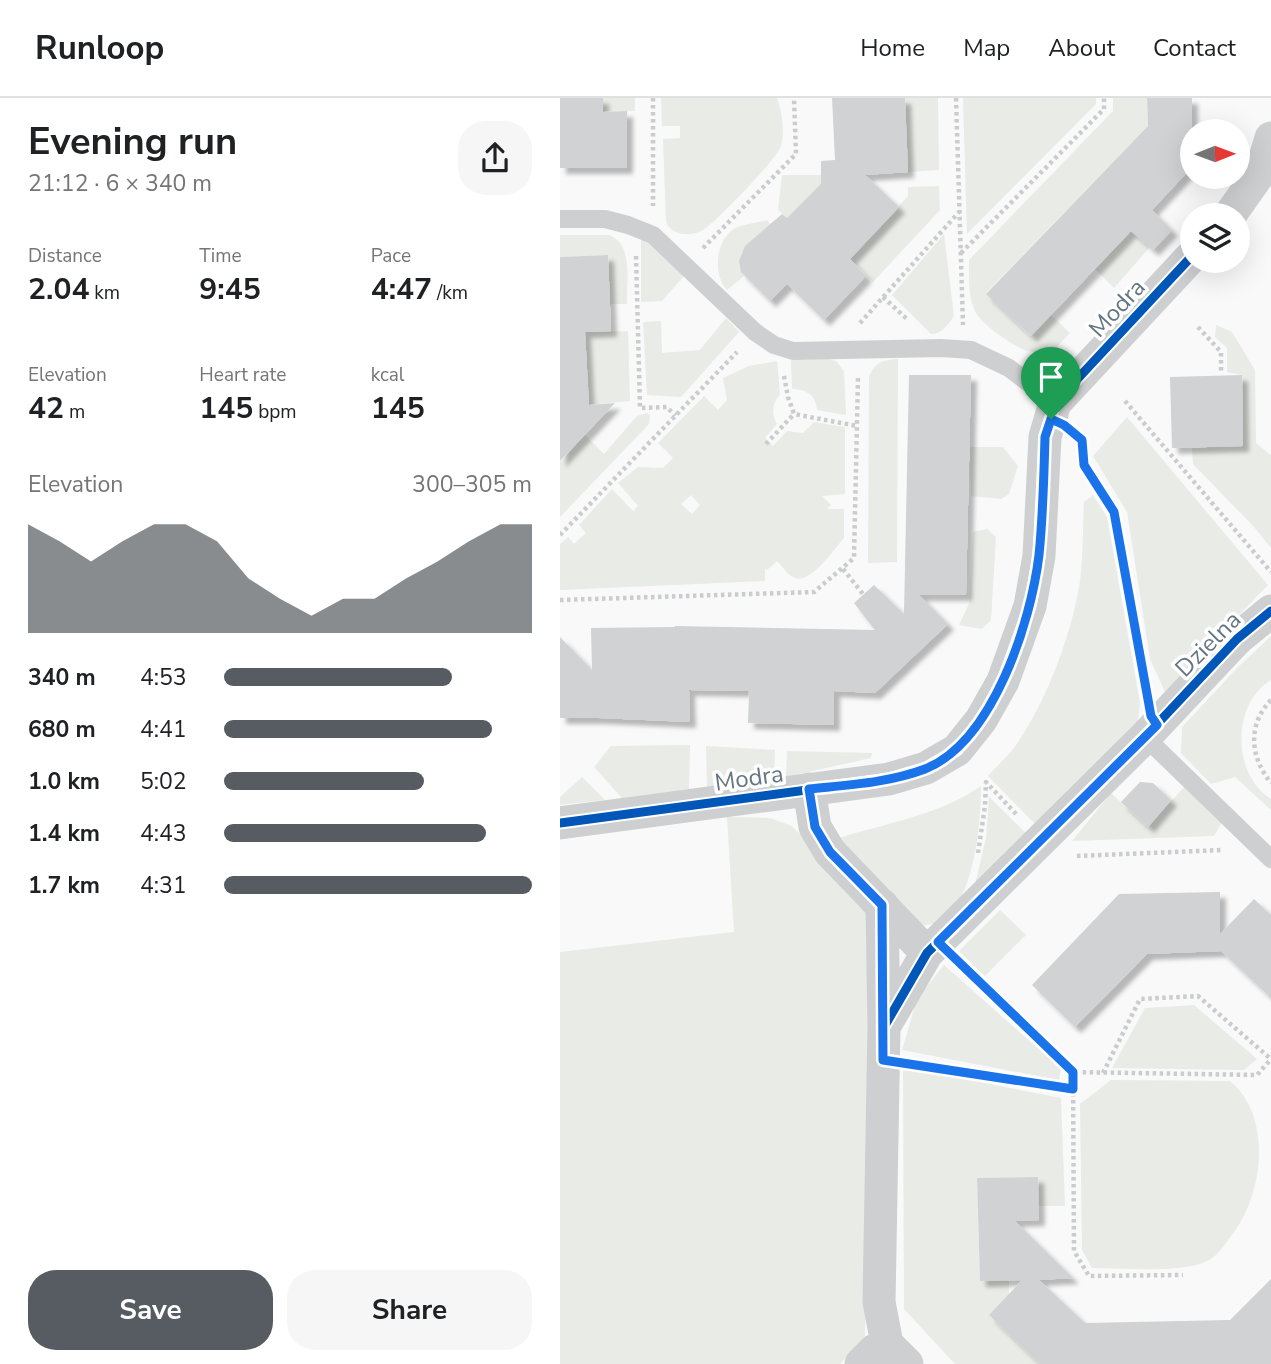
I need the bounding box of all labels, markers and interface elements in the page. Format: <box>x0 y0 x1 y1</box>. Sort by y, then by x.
text: Runloop <box>35 26 164 71</box>
text: Home <box>860 32 925 64</box>
text: Map <box>963 32 1010 64</box>
text: About <box>1048 32 1115 64</box>
text: Contact <box>1153 32 1236 64</box>
text: Evening run <box>28 116 237 167</box>
north arrow <box>1180 119 1250 189</box>
map controls <box>1180 119 1250 273</box>
button: share <box>458 121 532 195</box>
text: 21:12 · 6 × 340 m <box>28 168 212 199</box>
button: layers <box>1180 203 1250 273</box>
text: Distance <box>28 243 102 269</box>
text: Time <box>199 243 242 269</box>
text: Pace <box>371 243 411 269</box>
text: 2.04 <box>28 269 89 310</box>
text: 9:45 <box>199 269 261 310</box>
text: 4:47 <box>371 269 432 310</box>
street label: Modra <box>1082 272 1152 344</box>
text: km <box>89 280 120 306</box>
text: /km <box>432 280 468 306</box>
pin <box>1021 347 1081 419</box>
icon: arrive <box>1032 358 1070 396</box>
text: Elevation <box>28 362 107 388</box>
text: Heart rate <box>199 362 286 388</box>
text: kcal <box>371 362 404 388</box>
text: 42 <box>28 388 64 429</box>
text: 145 <box>199 388 253 429</box>
text: 145 <box>371 388 425 429</box>
text: m <box>64 399 85 425</box>
text: bpm <box>253 399 297 425</box>
text: Elevation <box>28 469 123 500</box>
text: 300–305 m <box>412 469 532 500</box>
street label: Dzielna <box>1168 604 1248 684</box>
text: 340 m <box>28 662 96 693</box>
text: 4:53 <box>140 662 187 693</box>
text: 680 m <box>28 714 96 745</box>
text: 4:41 <box>140 714 187 745</box>
street label: Modra <box>713 757 785 799</box>
text: 1.0 km <box>28 766 100 797</box>
text: 5:02 <box>140 766 187 797</box>
text: 1.4 km <box>28 818 100 849</box>
text: 4:43 <box>140 818 187 849</box>
text: 1.7 km <box>28 870 100 901</box>
text: 4:31 <box>140 870 187 901</box>
button: Save <box>28 1270 273 1350</box>
button: Share <box>287 1270 532 1350</box>

